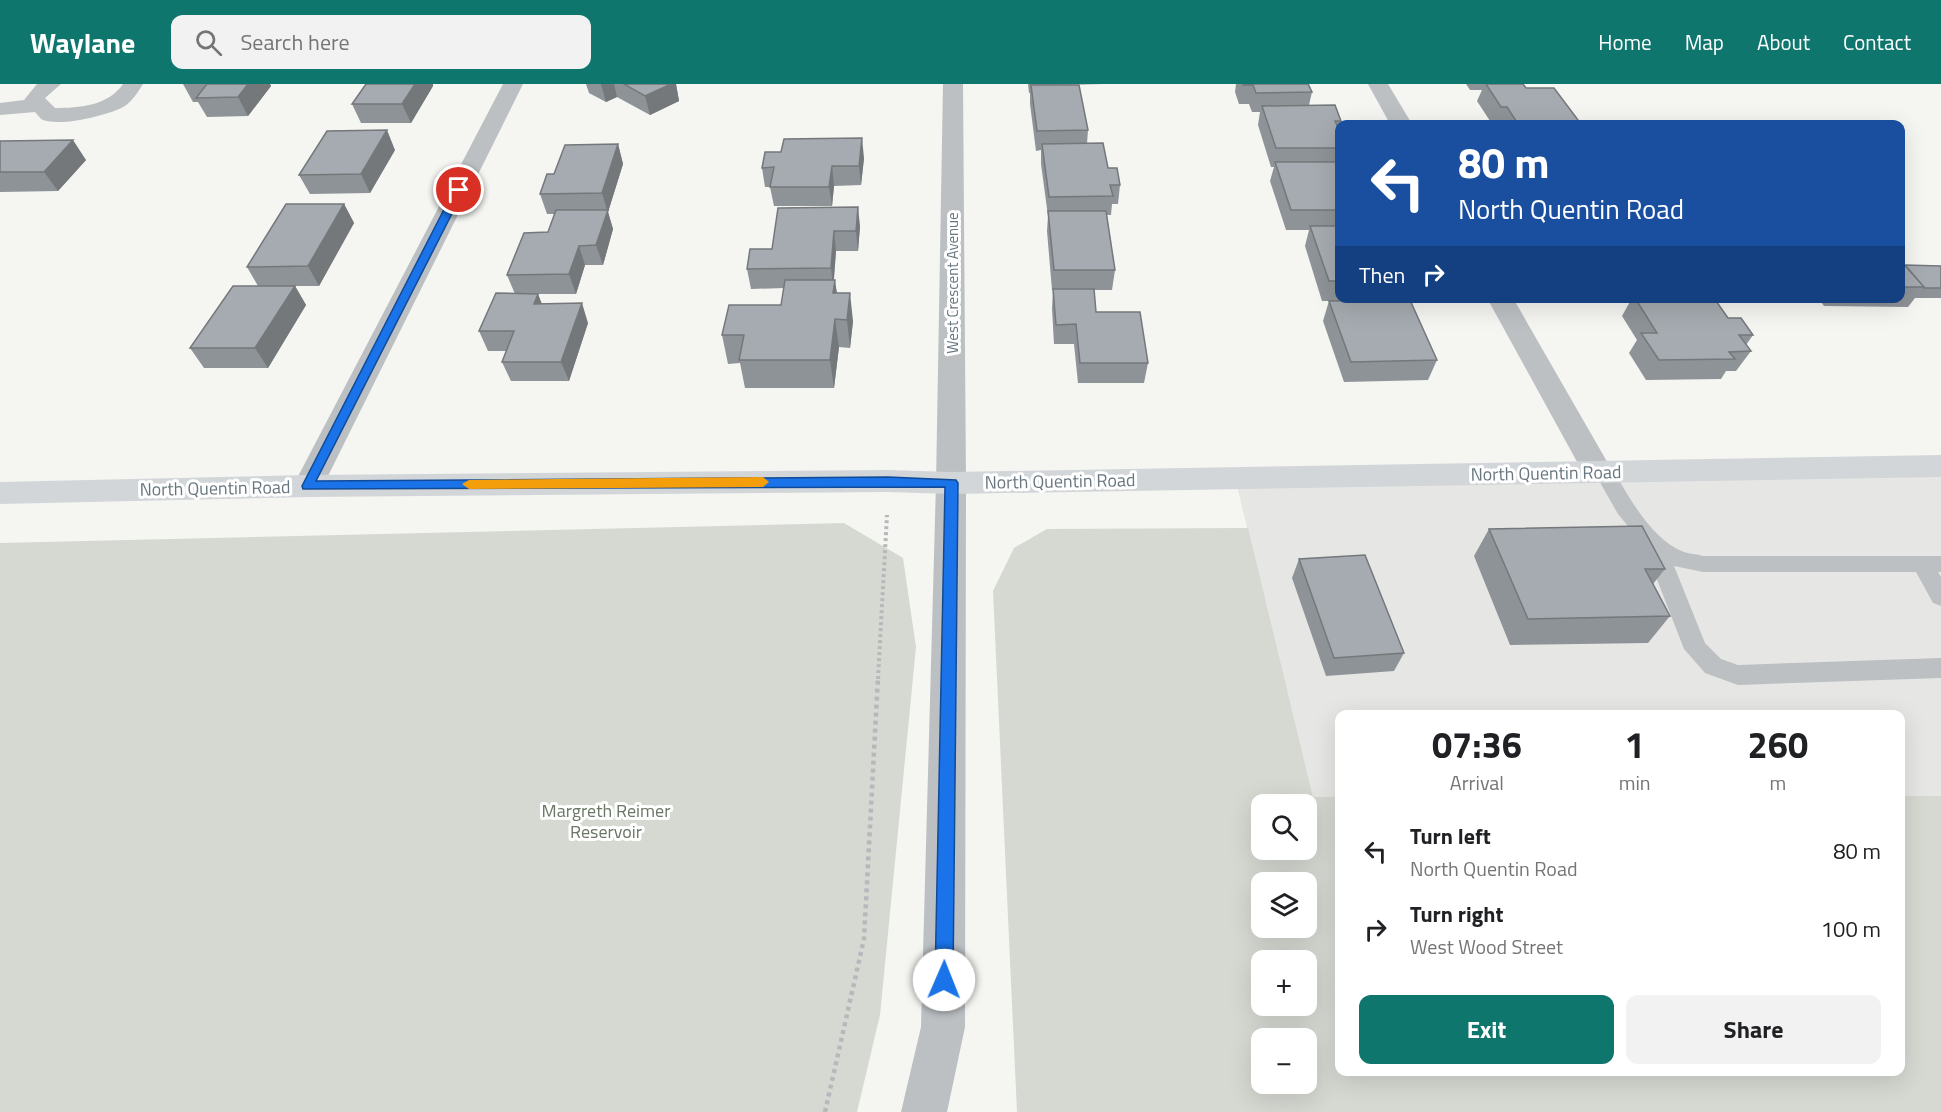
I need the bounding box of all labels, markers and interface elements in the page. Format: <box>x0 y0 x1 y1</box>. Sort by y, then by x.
search box <box>171 15 591 69</box>
text: Waylane <box>30 21 135 64</box>
text: Search here <box>240 25 350 59</box>
icon: search <box>192 26 225 59</box>
text: Home <box>1598 26 1652 58</box>
text: Map <box>1685 26 1724 58</box>
text: About <box>1757 26 1810 58</box>
text: Contact <box>1843 26 1911 58</box>
text: 80 m <box>1458 130 1550 194</box>
icon: left <box>1359 144 1437 222</box>
pin <box>433 164 484 215</box>
icon: arrive <box>442 173 475 206</box>
text: North Quentin Road <box>1458 188 1684 229</box>
street label: West Crescent Avenue <box>941 212 964 354</box>
text: Then <box>1359 258 1405 292</box>
icon: right <box>1417 258 1450 291</box>
street label: North Quentin Road <box>1470 458 1622 488</box>
street label: North Quentin Road <box>984 466 1136 496</box>
street label: North Quentin Road <box>139 473 291 503</box>
text: 07:36 <box>1432 717 1522 772</box>
text: 1 <box>1625 717 1645 772</box>
text: 260 <box>1748 717 1808 772</box>
text: Arrival <box>1450 767 1504 798</box>
text: min <box>1619 767 1651 798</box>
text: m <box>1769 767 1786 798</box>
map controls <box>1251 794 1317 1094</box>
button: search <box>1251 794 1317 860</box>
park label: Margreth Reimer Reservoir <box>542 797 670 845</box>
text: Turn left <box>1410 819 1491 853</box>
text: 80 m <box>1833 834 1881 868</box>
icon: left <box>1359 835 1392 868</box>
text: North Quentin Road <box>1410 853 1578 884</box>
button: layers <box>1251 872 1317 938</box>
text: Turn right <box>1410 897 1504 931</box>
text: 100 m <box>1821 912 1881 946</box>
icon: right <box>1359 913 1392 946</box>
text: West Wood Street <box>1410 931 1563 962</box>
position arrow <box>912 948 976 1012</box>
button: + <box>1251 950 1317 1016</box>
button: Exit <box>1359 995 1614 1064</box>
button: Share <box>1626 995 1881 1064</box>
button: − <box>1251 1028 1317 1094</box>

